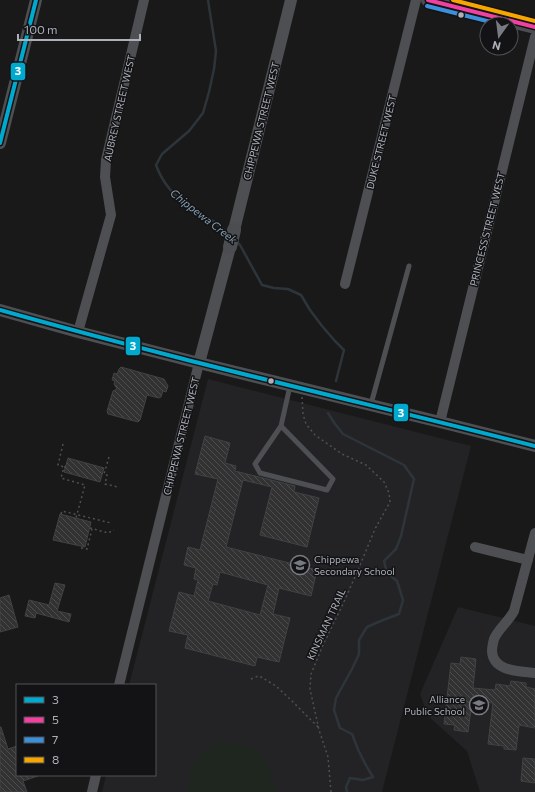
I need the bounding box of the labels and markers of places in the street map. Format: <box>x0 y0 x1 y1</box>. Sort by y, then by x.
unlabelled marker <box>456 10 466 20</box>
unlabelled marker <box>266 376 276 386</box>
place label: Chippewa Secondary School <box>314 553 395 577</box>
school or university icon: Chippewa Secondary School <box>289 554 311 576</box>
place label: Alliance Public School <box>404 693 465 717</box>
school or university icon: Alliance Public School <box>468 694 490 716</box>

